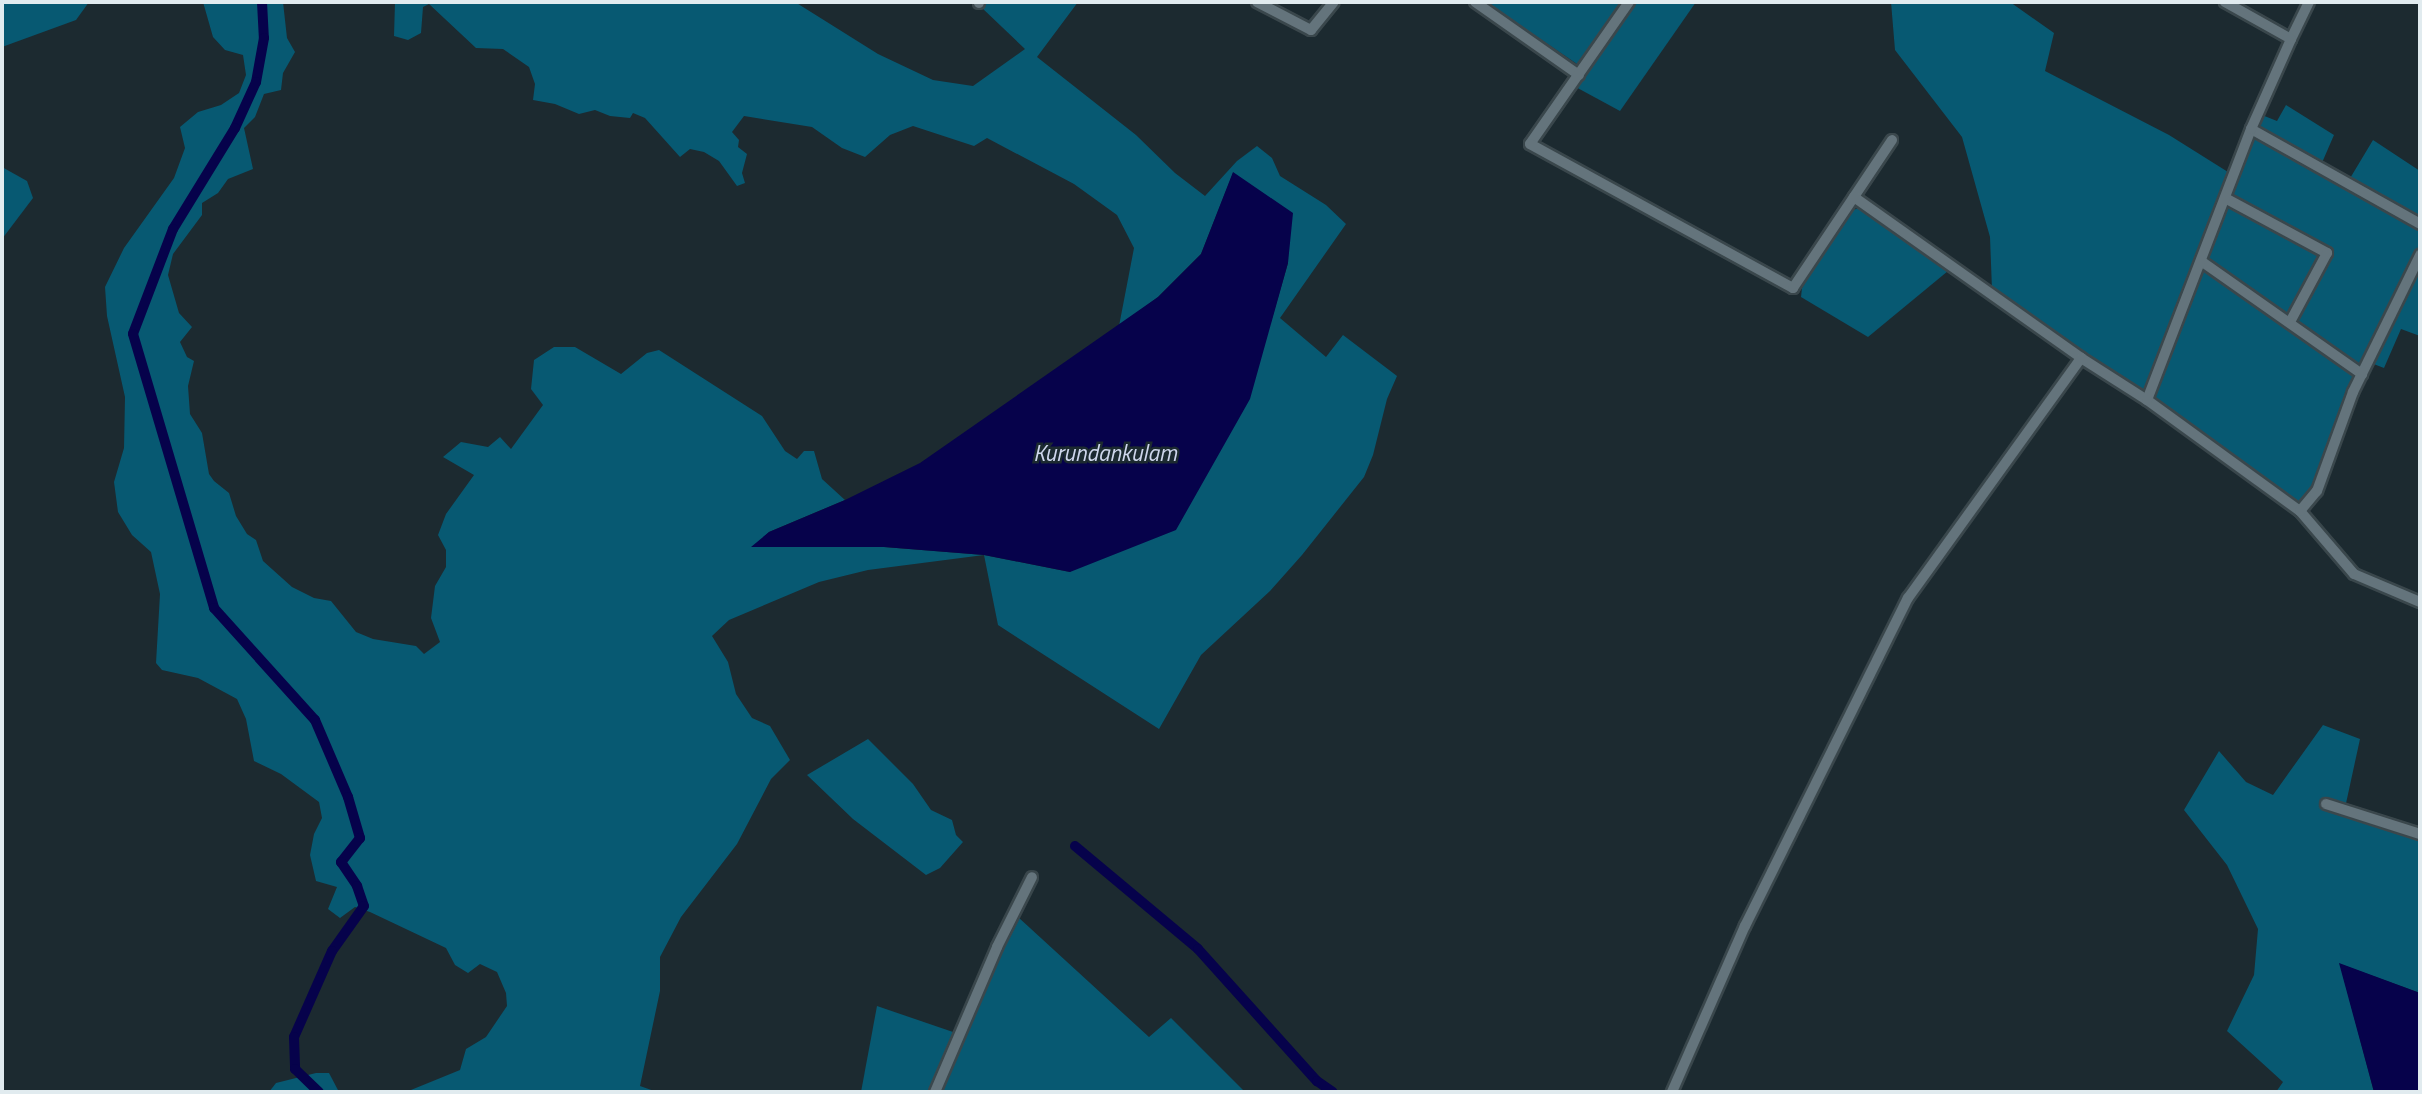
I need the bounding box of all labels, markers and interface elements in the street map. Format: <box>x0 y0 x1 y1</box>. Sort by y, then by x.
water label: Kurundankulam <box>1033 439 1177 467</box>

